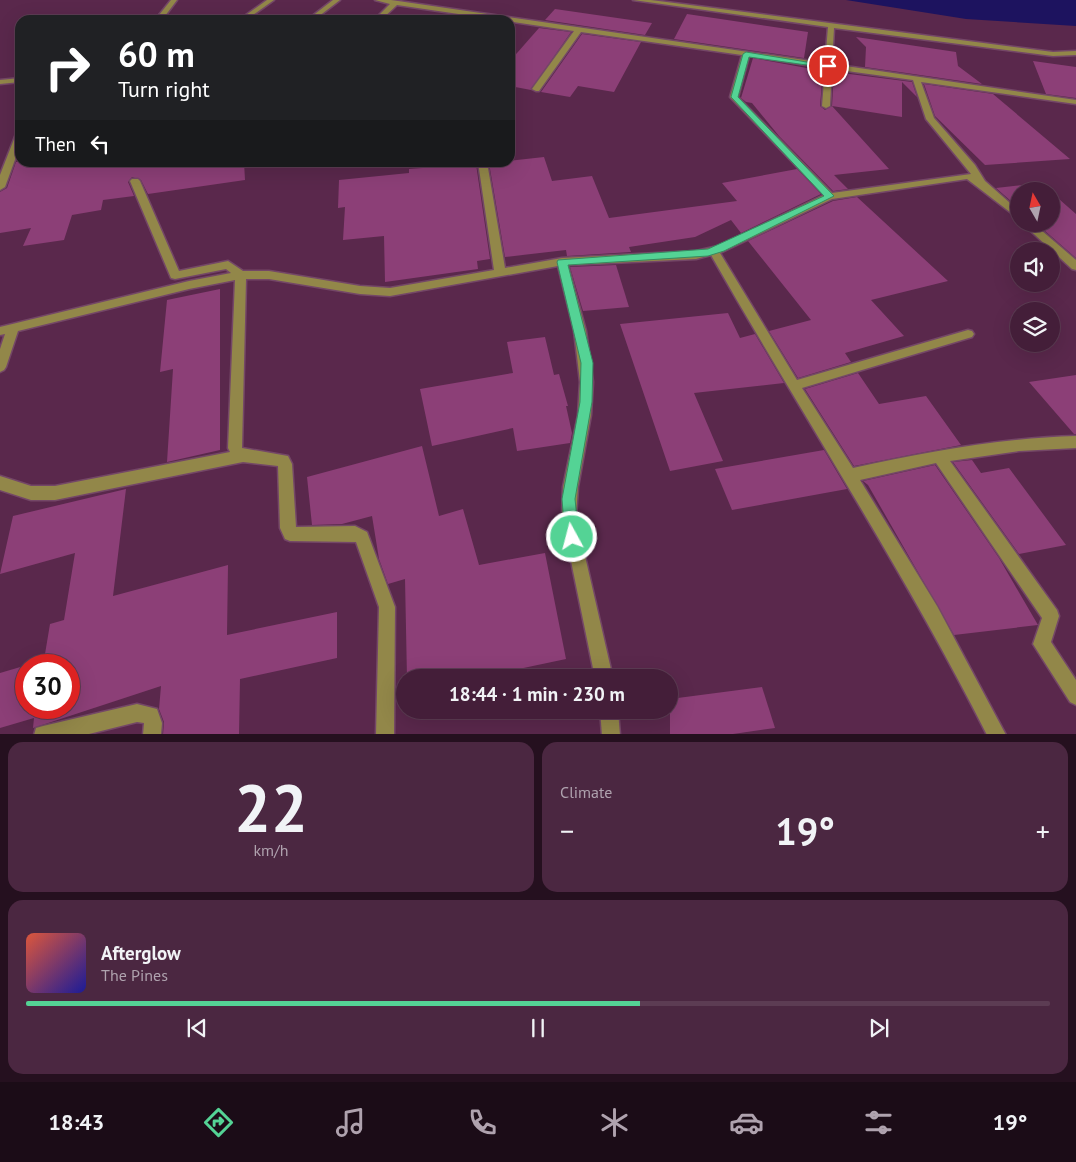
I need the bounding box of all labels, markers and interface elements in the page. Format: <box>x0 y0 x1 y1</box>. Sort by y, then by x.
text: 60 m <box>118 31 195 77</box>
icon: right <box>35 35 100 100</box>
pin <box>807 45 849 87</box>
icon: arrive <box>814 52 842 80</box>
text: Turn right <box>118 75 210 103</box>
icon: left <box>86 130 114 158</box>
text: Then <box>35 132 76 156</box>
north arrow <box>1010 182 1060 232</box>
map controls <box>1010 182 1060 352</box>
button: sound <box>1010 242 1060 292</box>
button: layers <box>1010 302 1060 352</box>
position arrow <box>545 510 597 562</box>
speed limit sign: 30 <box>15 654 80 719</box>
text: 18:44 · 1 min · 230 m <box>449 682 625 706</box>
text: 22 <box>234 765 308 849</box>
text: Climate <box>560 782 612 802</box>
text: 19° <box>775 806 835 855</box>
text: − <box>560 812 574 849</box>
text: + <box>1036 812 1050 849</box>
text: km/h <box>253 840 289 860</box>
text: Afterglow <box>101 941 181 965</box>
text: The Pines <box>101 965 168 985</box>
icon: previous <box>183 1014 211 1042</box>
icon: pause <box>524 1014 552 1042</box>
icon: next <box>865 1014 893 1042</box>
icon: directions <box>201 1105 236 1140</box>
icon: music <box>333 1105 368 1140</box>
icon: phone <box>465 1105 500 1140</box>
icon: climate <box>597 1105 632 1140</box>
icon: car <box>729 1105 764 1140</box>
icon: filters <box>861 1105 896 1140</box>
text: 18:43 <box>48 1108 104 1136</box>
text: 19° <box>993 1108 1027 1136</box>

